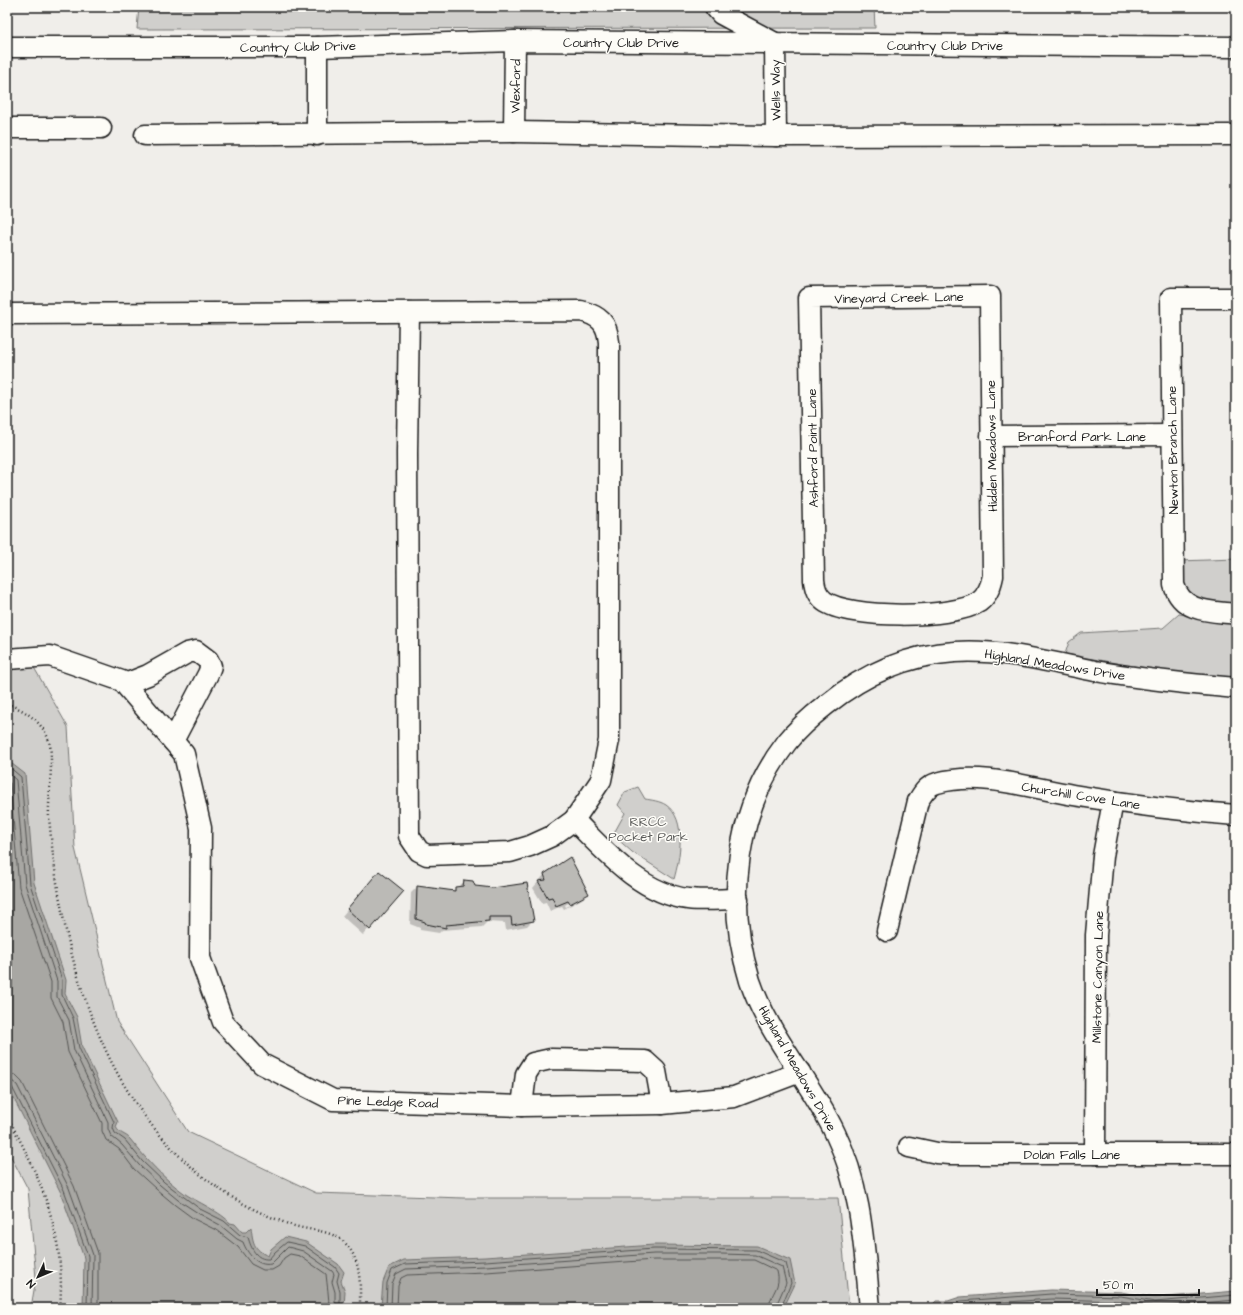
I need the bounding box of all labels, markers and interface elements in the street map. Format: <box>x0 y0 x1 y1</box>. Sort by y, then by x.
street label: Country Club Drive <box>563 34 679 53</box>
street label: Country Club Drive <box>240 37 356 58</box>
street label: Country Club Drive <box>887 37 1003 56</box>
street label: Wexford <box>507 58 525 113</box>
street label: Wells Way <box>766 59 787 121</box>
street label: Vineyard Creek Lane <box>834 288 964 309</box>
street label: Hidden Meadows Lane <box>982 380 1002 512</box>
street label: Newton Branch Lane <box>1163 386 1183 514</box>
street label: Ashford Point Lane <box>803 388 823 508</box>
street label: Branford Park Lane <box>1018 428 1146 446</box>
street label: Highland Meadows Drive <box>983 645 1126 686</box>
street label: Churchill Cove Lane <box>1020 778 1142 814</box>
park label: RRCC Pocket Park <box>608 813 688 846</box>
street label: Millstone Canyon Lane <box>1088 911 1109 1043</box>
street label: Highland Meadows Drive <box>753 1003 840 1135</box>
street label: Pine Ledge Road <box>337 1091 439 1114</box>
street label: Dolan Falls Lane <box>1024 1146 1120 1164</box>
north arrow <box>18 1257 58 1297</box>
scale bar <box>1097 1271 1199 1297</box>
text: N <box>23 1276 39 1291</box>
text: 50 m <box>1103 1277 1134 1294</box>

